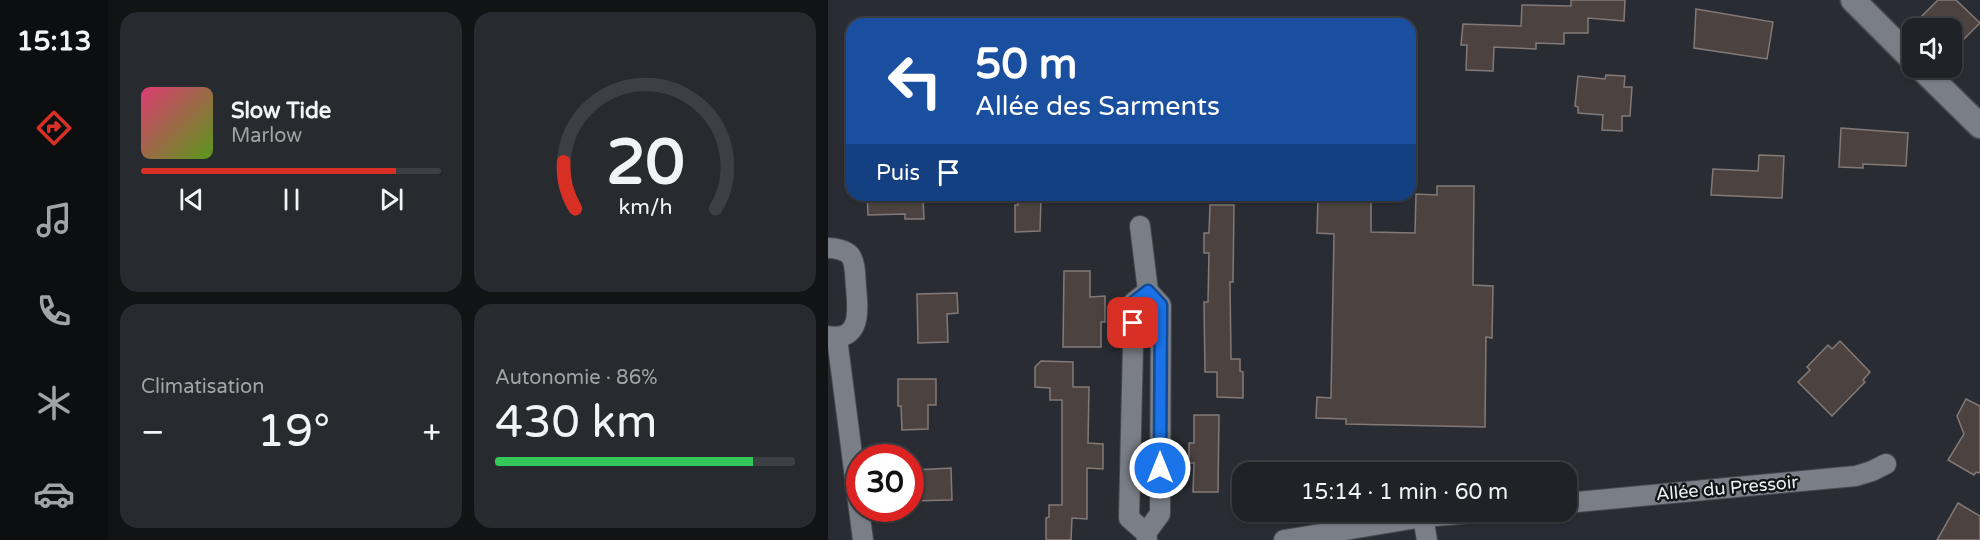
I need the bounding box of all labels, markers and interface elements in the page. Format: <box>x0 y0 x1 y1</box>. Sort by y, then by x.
map controls <box>1902 18 1962 78</box>
button: sound <box>1902 18 1962 78</box>
text: 15:13 <box>17 25 91 58</box>
text: 50 m <box>975 39 1077 90</box>
icon: left <box>876 42 954 120</box>
text: Allée des Sarments <box>975 90 1220 123</box>
text: Slow Tide <box>231 98 331 124</box>
icon: directions <box>33 107 75 149</box>
text: Marlow <box>231 124 302 148</box>
text: 20 <box>606 126 684 201</box>
icon: arrive <box>932 156 965 189</box>
text: Puis <box>876 160 920 186</box>
icon: previous <box>175 183 208 216</box>
icon: pause <box>275 183 308 216</box>
icon: next <box>375 183 408 216</box>
text: km/h <box>618 194 672 220</box>
icon: music <box>33 199 75 241</box>
icon: phone <box>33 290 75 332</box>
pin <box>1107 297 1158 348</box>
icon: arrive <box>1116 306 1149 339</box>
text: Autonomie · 86% <box>495 366 657 390</box>
text: Climatisation <box>141 375 264 399</box>
icon: climate <box>33 382 75 424</box>
text: 430 km <box>495 396 657 450</box>
text: 19° <box>257 405 330 459</box>
text: − <box>141 413 165 452</box>
text: + <box>422 413 441 452</box>
position arrow <box>1128 436 1192 500</box>
speed limit sign: 30 <box>846 444 924 522</box>
street label: Allée du Pressoir <box>1655 471 1799 505</box>
icon: car <box>33 473 75 515</box>
text: 15:14 · 1 min · 60 m <box>1301 479 1508 505</box>

